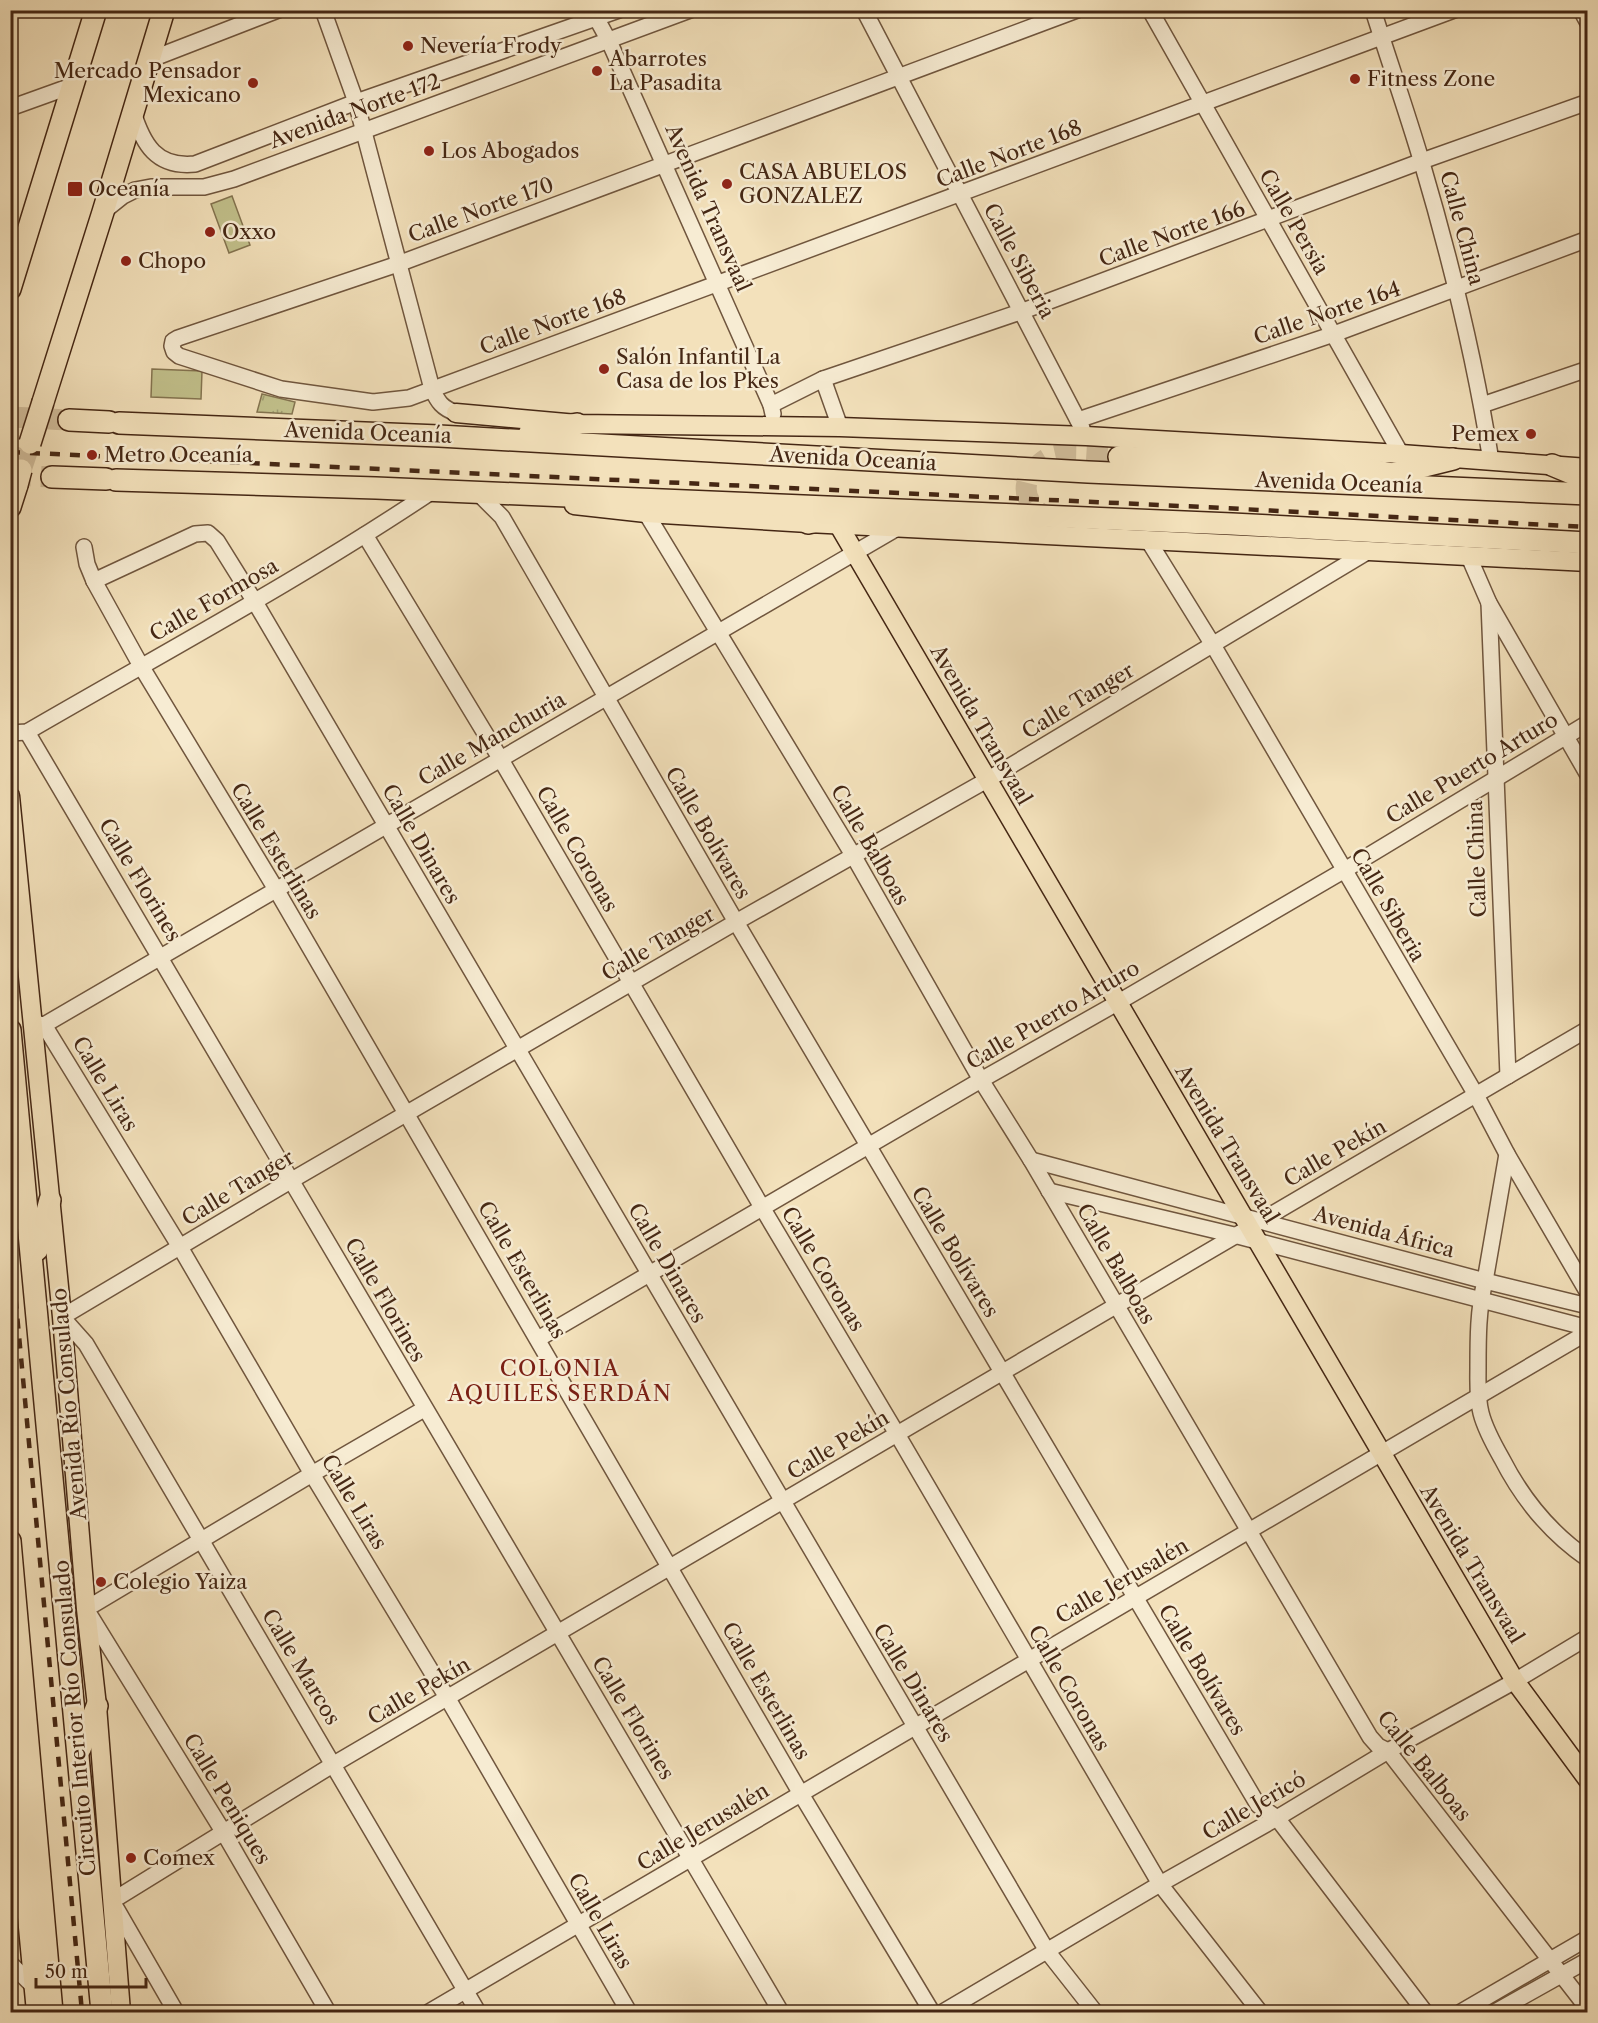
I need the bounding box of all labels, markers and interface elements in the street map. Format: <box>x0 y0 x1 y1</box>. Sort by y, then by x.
place label: Nevería Frody <box>420 33 562 58</box>
marker: Nevería Frody <box>401 39 415 53</box>
place label: Abarrotes La Pasadita <box>608 46 723 95</box>
place label: Mercado Pensador Mexicano <box>54 58 241 107</box>
marker: Abarrotes La Pasadita <box>590 64 604 78</box>
place label: Fitness Zone <box>1367 66 1495 91</box>
street label: Avenida Norte 172 <box>265 68 444 153</box>
marker: Fitness Zone <box>1348 72 1362 86</box>
marker: Mercado Pensador Mexicano <box>246 76 260 90</box>
street label: Calle Norte 168 <box>932 114 1085 193</box>
street label: Avenida Transvaal <box>660 119 757 295</box>
place label: Los Abogados <box>441 138 580 163</box>
marker: Los Abogados <box>422 144 436 158</box>
place label: CASA ABUELOS GONZALEZ <box>739 159 907 208</box>
street label: Calle Persia <box>1254 165 1335 280</box>
street label: Calle China <box>1435 168 1490 289</box>
street label: Calle Norte 170 <box>405 172 557 247</box>
place label: Oceanía <box>88 176 171 201</box>
marker: CASA ABUELOS GONZALEZ <box>720 177 734 191</box>
marker: Oceanía <box>66 180 84 198</box>
street label: Calle Norte 166 <box>1095 195 1248 272</box>
street label: Calle Siberia <box>979 199 1061 323</box>
place label: Oxxo <box>222 219 276 244</box>
marker: Oxxo <box>203 225 217 239</box>
place label: Chopo <box>138 248 206 273</box>
marker: Chopo <box>119 254 133 268</box>
street label: Calle Norte 164 <box>1250 276 1404 349</box>
street label: Calle Norte 168 <box>476 283 629 360</box>
place label: Salón Infantil La Casa de los Pkes <box>616 344 782 393</box>
marker: Salón Infantil La Casa de los Pkes <box>597 362 611 376</box>
street label: Avenida Oceanía <box>283 417 453 448</box>
place label: Pemex <box>1451 421 1520 446</box>
marker: Pemex <box>1524 427 1538 441</box>
place label: Metro Oceanía <box>104 442 254 467</box>
street label: Avenida Oceanía <box>768 442 938 475</box>
marker: Metro Oceanía <box>85 448 99 462</box>
street label: Avenida Oceanía <box>1254 467 1424 498</box>
street label: Calle Formosa <box>145 552 283 646</box>
street label: Avenida Transvaal <box>925 639 1037 809</box>
street label: Calle Tanger <box>1017 657 1138 744</box>
street label: Calle Manchuria <box>414 686 571 791</box>
street label: Calle Puerto Arturo <box>1381 706 1562 829</box>
street label: Calle Bolívares <box>661 762 756 903</box>
street label: Calle Esterlinas <box>226 778 327 923</box>
street label: Calle Dinares <box>377 779 466 908</box>
street label: Calle Balboas <box>826 780 915 909</box>
street label: Calle Coronas <box>531 781 624 916</box>
street label: Calle China <box>1462 799 1491 918</box>
street label: Calle Florines <box>94 814 187 946</box>
street label: Calle Siberia <box>1346 844 1431 967</box>
street label: Calle Tanger <box>597 901 719 986</box>
street label: Calle Puerto Arturo <box>962 955 1144 1074</box>
street label: Calle Liras <box>67 1032 143 1136</box>
street label: Avenida Transvaal <box>1170 1059 1285 1228</box>
street label: Calle Pekín <box>1279 1113 1390 1192</box>
street label: Calle Tanger <box>177 1144 298 1231</box>
street label: Calle Bolívares <box>907 1182 1004 1322</box>
street label: Calle Esterlinas <box>473 1197 572 1343</box>
street label: Calle Dinares <box>623 1198 712 1327</box>
street label: Calle Balboas <box>1072 1199 1161 1328</box>
street label: Avenida África <box>1310 1200 1458 1263</box>
street label: Calle Coronas <box>776 1202 870 1336</box>
street label: Calle Florines <box>340 1233 431 1366</box>
street label: Avenida Río Consulado <box>46 1287 91 1522</box>
district label: COLONIA AQUILES SERDÁN <box>447 1355 672 1407</box>
street label: Calle Pekín <box>782 1405 893 1485</box>
street label: Calle Liras <box>316 1450 392 1554</box>
street label: Avenida Transvaal <box>1415 1479 1530 1648</box>
street label: Calle Jerusalén <box>1051 1532 1193 1629</box>
street label: Circuito Interior Río Consulado <box>48 1559 101 1877</box>
place label: Colegio Yaiza <box>113 1569 248 1594</box>
marker: Colegio Yaiza <box>94 1575 108 1589</box>
street label: Calle Bolívares <box>1154 1600 1251 1740</box>
street label: Calle Marcos <box>257 1604 346 1729</box>
street label: Calle Esterlinas <box>717 1618 816 1764</box>
street label: Calle Dinares <box>868 1619 959 1747</box>
street label: Calle Coronas <box>1023 1620 1116 1755</box>
street label: Calle Pekín <box>363 1651 474 1730</box>
street label: Calle Florines <box>587 1652 680 1784</box>
street label: Calle Balboas <box>1372 1705 1477 1826</box>
street label: Calle Peniques <box>179 1729 276 1869</box>
street label: Calle Jericó <box>1198 1766 1310 1845</box>
street label: Calle Jerusalén <box>632 1777 773 1876</box>
place label: Comex <box>143 1845 216 1870</box>
marker: Comex <box>124 1851 138 1865</box>
street label: Calle Liras <box>563 1869 638 1973</box>
scale bar <box>36 1951 146 1989</box>
text: 50 m <box>45 1961 88 1983</box>

